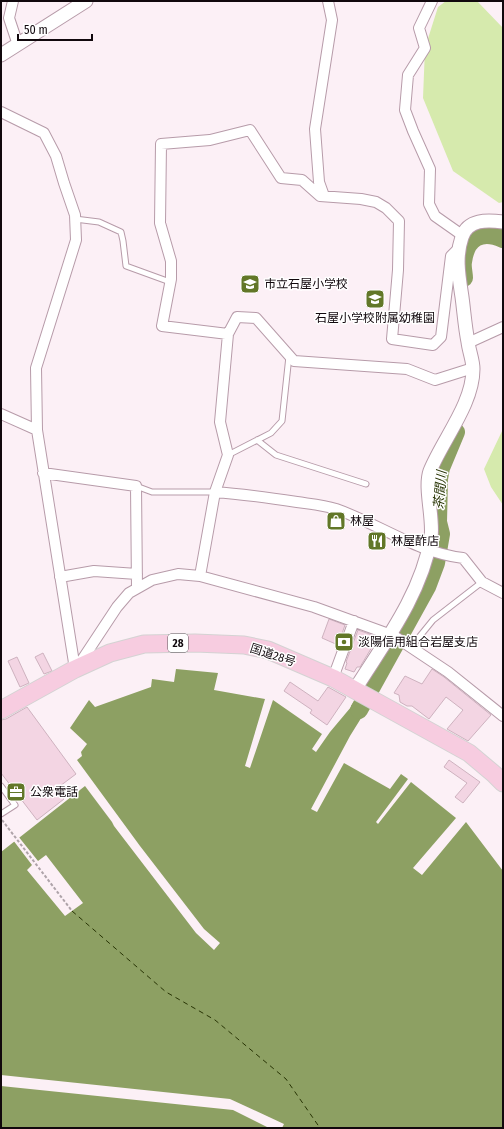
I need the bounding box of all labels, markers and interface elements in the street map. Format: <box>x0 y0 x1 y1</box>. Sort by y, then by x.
scale bar <box>18 16 92 42</box>
text: 50 m <box>24 23 48 37</box>
school or university icon: 市立石屋小学校 <box>239 273 261 295</box>
place label: 市立石屋小学校 <box>264 277 348 291</box>
school or university icon: 石屋小学校附属幼稚園 <box>364 288 386 310</box>
place label: 石屋小学校附属幼稚園 <box>315 311 435 325</box>
water label: 茶間川 <box>431 468 449 510</box>
shop icon: 林屋 <box>325 510 347 532</box>
place label: 林屋 <box>350 514 374 528</box>
restaurant icon: 林屋酢店 <box>366 530 388 552</box>
place label: 林屋酢店 <box>391 534 439 548</box>
bank icon: 淡陽信用組合岩屋支店 <box>333 631 355 653</box>
road number: 28 <box>168 634 188 652</box>
place label: 淡陽信用組合岩屋支店 <box>358 635 478 649</box>
street label: 国道28号 <box>248 641 298 669</box>
office icon: 公衆電話 <box>5 781 27 803</box>
place label: 公衆電話 <box>30 785 78 799</box>

